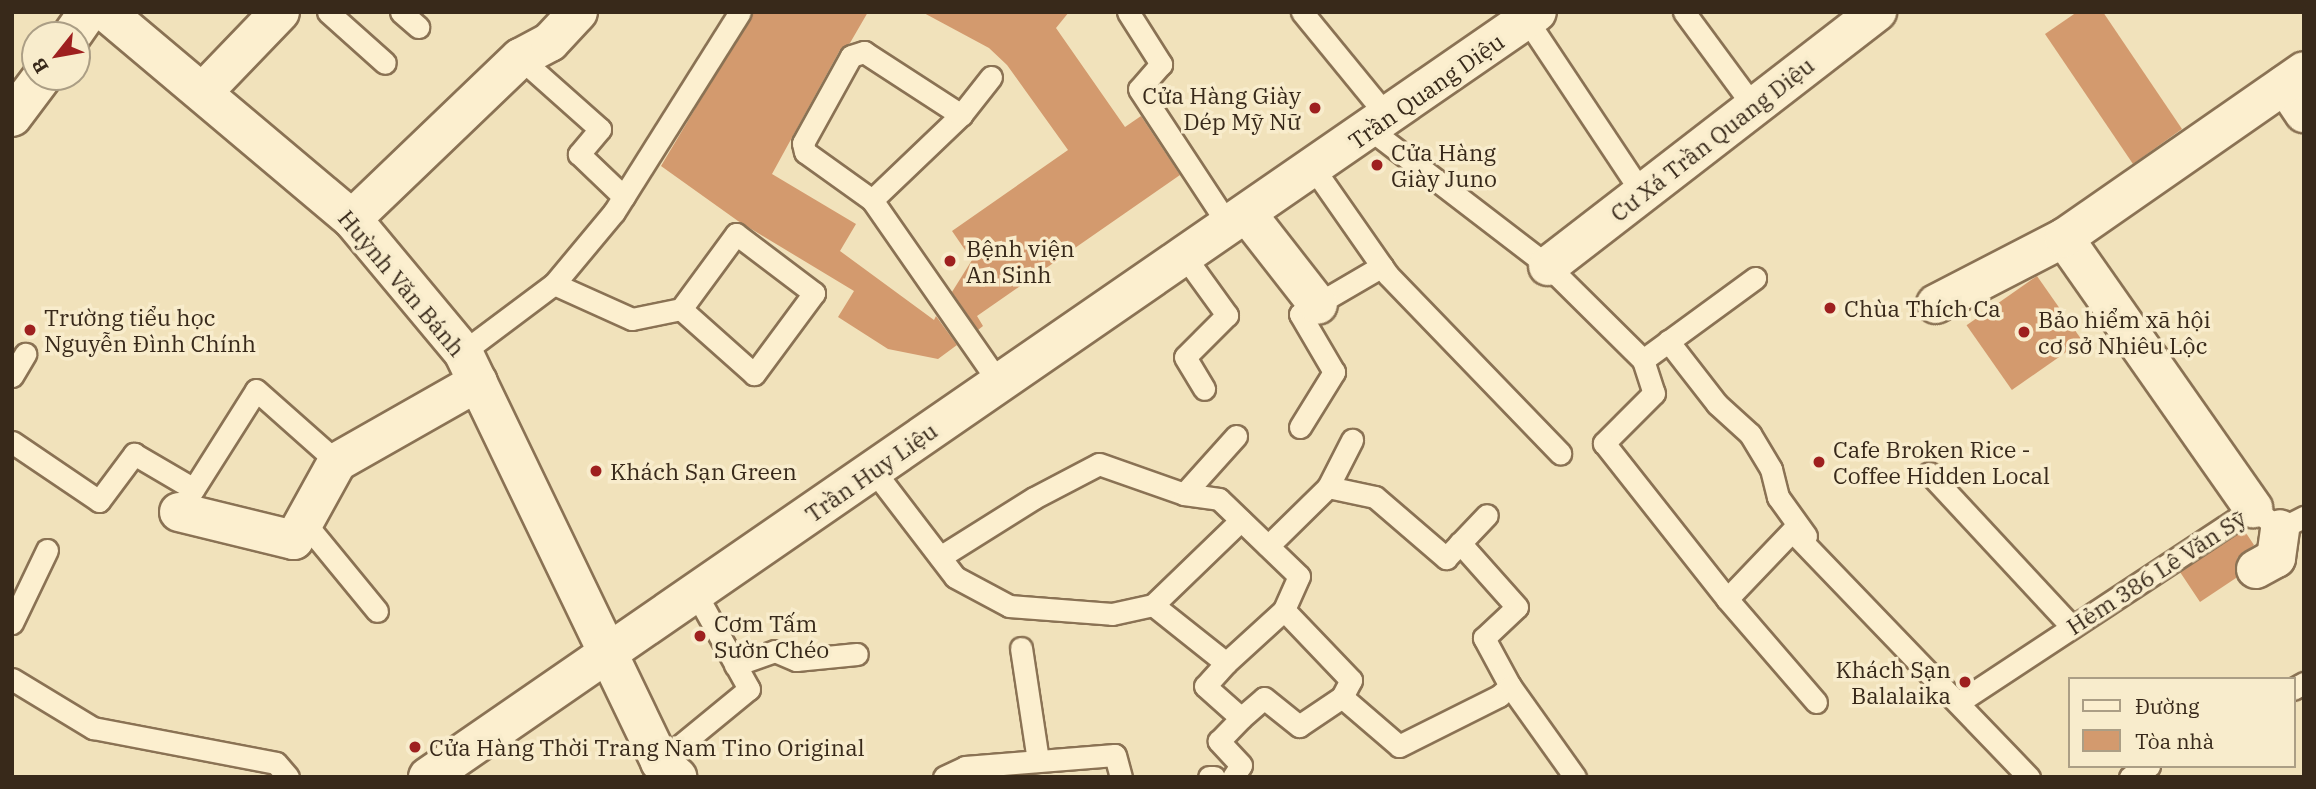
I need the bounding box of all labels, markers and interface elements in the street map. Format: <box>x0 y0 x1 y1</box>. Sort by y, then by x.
north arrow <box>21 21 91 91</box>
street label: Trần Quang Diệu <box>1343 27 1509 155</box>
street label: Cư Xá Trần Quang Diệu <box>1605 51 1819 227</box>
text: B <box>26 54 53 78</box>
place label: Cửa Hàng Giày Dép Mỹ Nữ <box>1142 81 1301 135</box>
marker: Cửa Hàng Giày Dép Mỹ Nữ <box>1307 100 1323 116</box>
place label: Cửa Hàng Giày Juno <box>1391 138 1497 192</box>
marker: Cửa Hàng Giày Juno <box>1369 157 1385 173</box>
street label: Huỳnh Văn Bánh <box>333 204 471 362</box>
place label: Bệnh viện An Sinh <box>966 234 1075 288</box>
marker: Bệnh viện An Sinh <box>940 251 960 271</box>
place label: Chùa Thích Ca <box>1844 294 2001 322</box>
marker: Chùa Thích Ca <box>1822 300 1838 316</box>
place label: Trường tiểu học Nguyễn Đình Chính <box>44 303 256 357</box>
place label: Bảo hiểm xã hội cơ sở Nhiêu Lộc <box>2038 305 2211 359</box>
marker: Trường tiểu học Nguyễn Đình Chính <box>22 322 38 338</box>
marker: Bảo hiểm xã hội cơ sở Nhiêu Lộc <box>2016 324 2032 340</box>
street label: Trần Huy Liệu <box>800 416 942 528</box>
place label: Cafe Broken Rice - Coffee Hidden Local <box>1833 435 2050 489</box>
marker: Cafe Broken Rice - Coffee Hidden Local <box>1811 454 1827 470</box>
place label: Khách Sạn Green <box>610 457 797 485</box>
marker: Khách Sạn Green <box>588 463 604 479</box>
street label: Hẻm 386 Lê Văn Sỹ <box>2061 504 2251 640</box>
place label: Cơm Tấm Sườn Chéo <box>714 609 829 663</box>
marker: Cơm Tấm Sườn Chéo <box>692 628 708 644</box>
place label: Khách Sạn Balalaika <box>1835 655 1951 709</box>
marker: Khách Sạn Balalaika <box>1957 674 1973 690</box>
legend <box>2068 677 2295 768</box>
text: Đường <box>2135 692 2200 720</box>
text: Tòa nhà <box>2135 727 2214 755</box>
place label: Cửa Hàng Thời Trang Nam Tino Original <box>429 733 865 761</box>
marker: Cửa Hàng Thời Trang Nam Tino Original <box>407 739 423 755</box>

